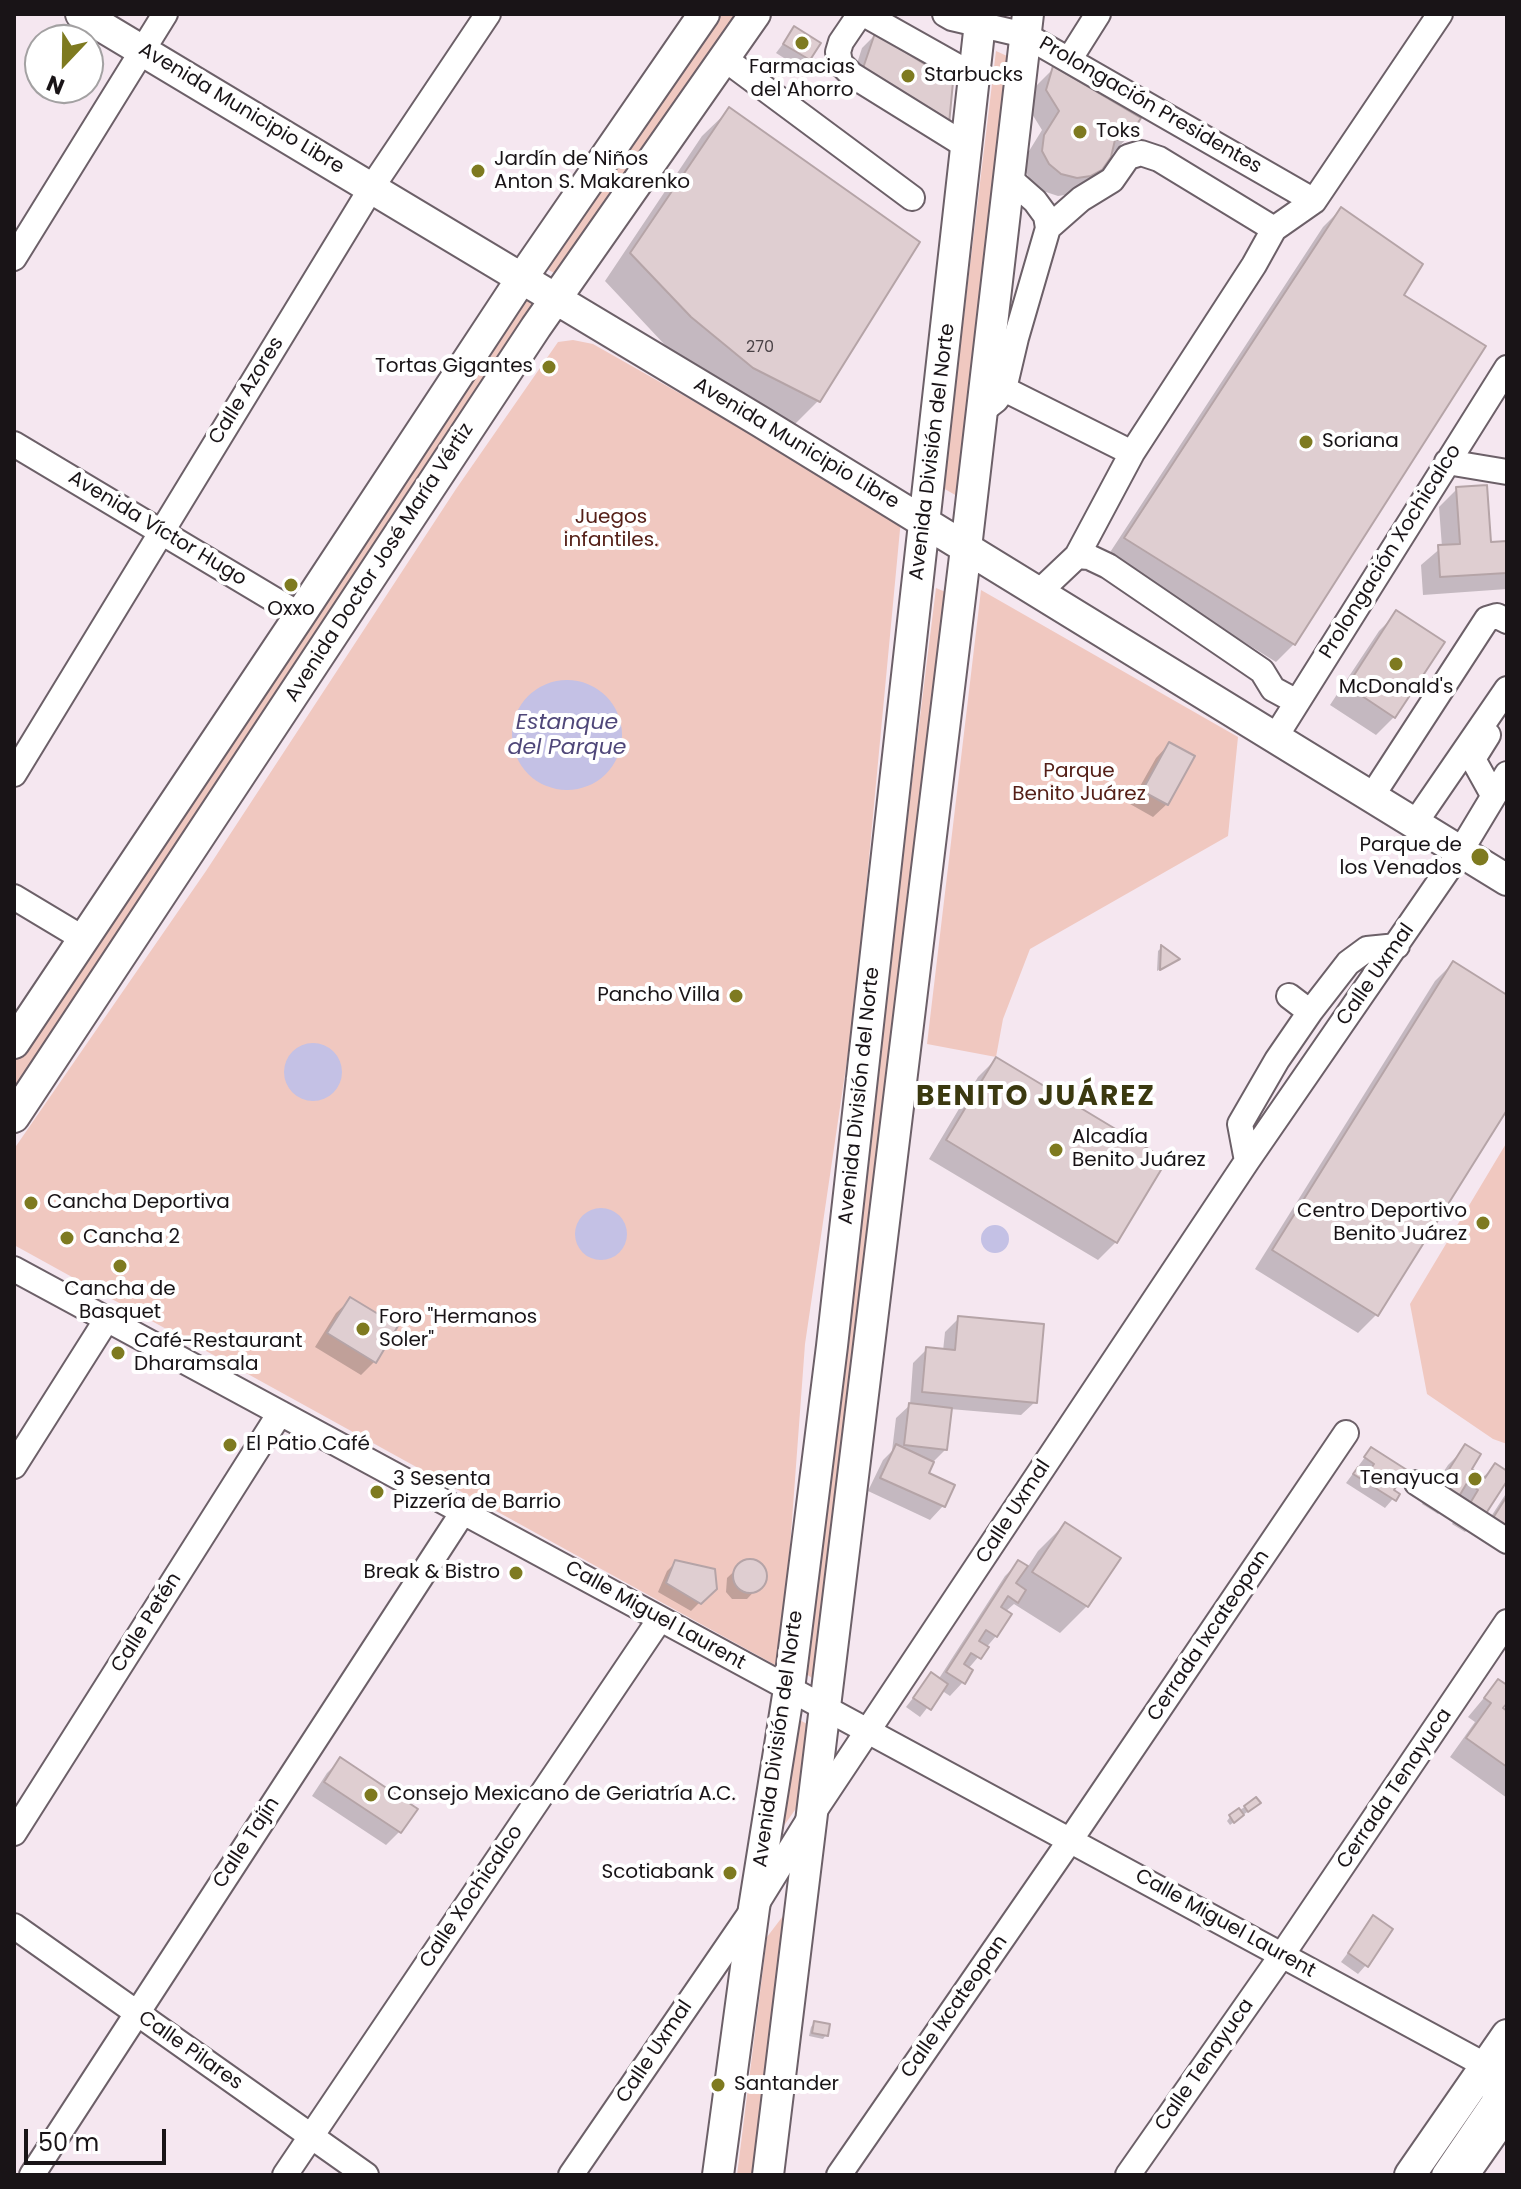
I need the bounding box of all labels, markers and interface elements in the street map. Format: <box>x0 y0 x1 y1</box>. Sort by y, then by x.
north arrow <box>24 24 104 104</box>
street label: Prolongación Presidentes <box>1034 32 1266 180</box>
marker: Farmacias del Ahorro <box>793 34 811 52</box>
street label: Avenida Municipio Libre <box>134 38 348 180</box>
place label: Farmacias del Ahorro <box>749 56 855 103</box>
place label: Starbucks <box>924 64 1023 88</box>
text: N <box>42 67 69 102</box>
marker: Starbucks <box>899 67 917 85</box>
place label: Toks <box>1096 120 1140 144</box>
marker: Toks <box>1071 123 1089 141</box>
place label: Jardín de Niños Anton S. Makarenko <box>494 148 690 195</box>
marker: Jardín de Niños Anton S. Makarenko <box>469 162 487 180</box>
street label: Avenida División del Norte <box>905 322 961 582</box>
street label: Calle Azores <box>204 333 290 449</box>
house number: 270 <box>746 338 774 358</box>
place label: Tortas Gigantes <box>375 355 533 379</box>
marker: Tortas Gigantes <box>540 358 558 376</box>
street label: Avenida Municipio Libre <box>689 373 903 515</box>
street label: Avenida Doctor José María Vértiz <box>281 419 479 707</box>
place label: Soriana <box>1322 430 1399 454</box>
marker: Soriana <box>1297 433 1315 451</box>
street label: Prolongación Xochicalco <box>1315 440 1467 664</box>
street label: Avenida Víctor Hugo <box>64 466 250 592</box>
park label: Juegos infantiles. <box>564 506 658 553</box>
marker: Oxxo <box>282 576 300 594</box>
place label: Oxxo <box>267 598 315 622</box>
marker: McDonald's <box>1387 655 1405 673</box>
place label: McDonald's <box>1339 676 1453 700</box>
water label: Estanque del Parque <box>508 710 626 762</box>
park label: Parque Benito Juárez <box>1012 760 1146 807</box>
place label: Parque de los Venados <box>1340 834 1462 881</box>
marker: Parque de los Venados <box>1469 846 1491 868</box>
street label: Calle Uxmal <box>1332 920 1420 1030</box>
street label: Avenida División del Norte <box>835 966 885 1226</box>
place label: Pancho Villa <box>597 984 720 1008</box>
marker: Pancho Villa <box>727 987 745 1005</box>
district label: BENITO JUÁREZ <box>916 1081 1156 1115</box>
place label: Alcadía Benito Juárez <box>1072 1126 1206 1173</box>
marker: Alcadía Benito Juárez <box>1047 1141 1065 1159</box>
place label: Cancha Deportiva <box>47 1191 230 1215</box>
marker: Cancha Deportiva <box>22 1194 40 1212</box>
place label: Centro Deportivo Benito Juárez <box>1297 1200 1467 1247</box>
marker: Centro Deportivo Benito Juárez <box>1474 1214 1492 1232</box>
place label: Cancha 2 <box>83 1226 180 1250</box>
marker: Cancha 2 <box>58 1229 76 1247</box>
marker: Cancha de Basquet <box>111 1257 129 1275</box>
place label: Cancha de Basquet <box>64 1278 176 1325</box>
place label: Foro "Hermanos Soler" <box>379 1306 537 1353</box>
marker: Foro "Hermanos Soler" <box>354 1320 372 1338</box>
place label: Café-Restaurant Dharamsala <box>134 1330 303 1377</box>
marker: Café-Restaurant Dharamsala <box>109 1344 127 1362</box>
place label: El Patio Café <box>246 1433 370 1457</box>
marker: El Patio Café <box>221 1436 239 1454</box>
street label: Calle Uxmal <box>972 1456 1056 1568</box>
place label: Tenayuca <box>1360 1467 1459 1491</box>
place label: 3 Sesenta Pizzería de Barrio <box>393 1468 561 1515</box>
marker: Tenayuca <box>1466 1470 1484 1488</box>
marker: 3 Sesenta Pizzería de Barrio <box>368 1483 386 1501</box>
street label: Cerrada Ixcateopan <box>1143 1546 1275 1726</box>
street label: Calle Miguel Laurent <box>561 1556 749 1676</box>
place label: Break & Bistro <box>363 1561 500 1585</box>
marker: Break & Bistro <box>507 1564 525 1582</box>
street label: Calle Petén <box>107 1569 187 1677</box>
street label: Avenida División del Norte <box>749 1609 809 1869</box>
street label: Cerrada Tenayuca <box>1333 1704 1457 1874</box>
place label: Consejo Mexicano de Geriatría A.C. <box>387 1783 736 1807</box>
marker: Consejo Mexicano de Geriatría A.C. <box>362 1786 380 1804</box>
street label: Calle Tajín <box>209 1793 285 1893</box>
street label: Calle Xochicalco <box>415 1821 529 1973</box>
place label: Scotiabank <box>601 1861 714 1885</box>
marker: Scotiabank <box>721 1864 739 1882</box>
street label: Calle Miguel Laurent <box>1131 1864 1319 1984</box>
street label: Calle Ixcateopan <box>897 1931 1013 2083</box>
street label: Calle Tenayuca <box>1150 1994 1260 2136</box>
street label: Calle Uxmal <box>612 1996 698 2108</box>
street label: Calle Pilares <box>133 2006 247 2096</box>
place label: Santander <box>734 2073 839 2097</box>
marker: Santander <box>709 2076 727 2094</box>
scale bar <box>28 2113 170 2163</box>
text: 50 m <box>38 2126 99 2159</box>

